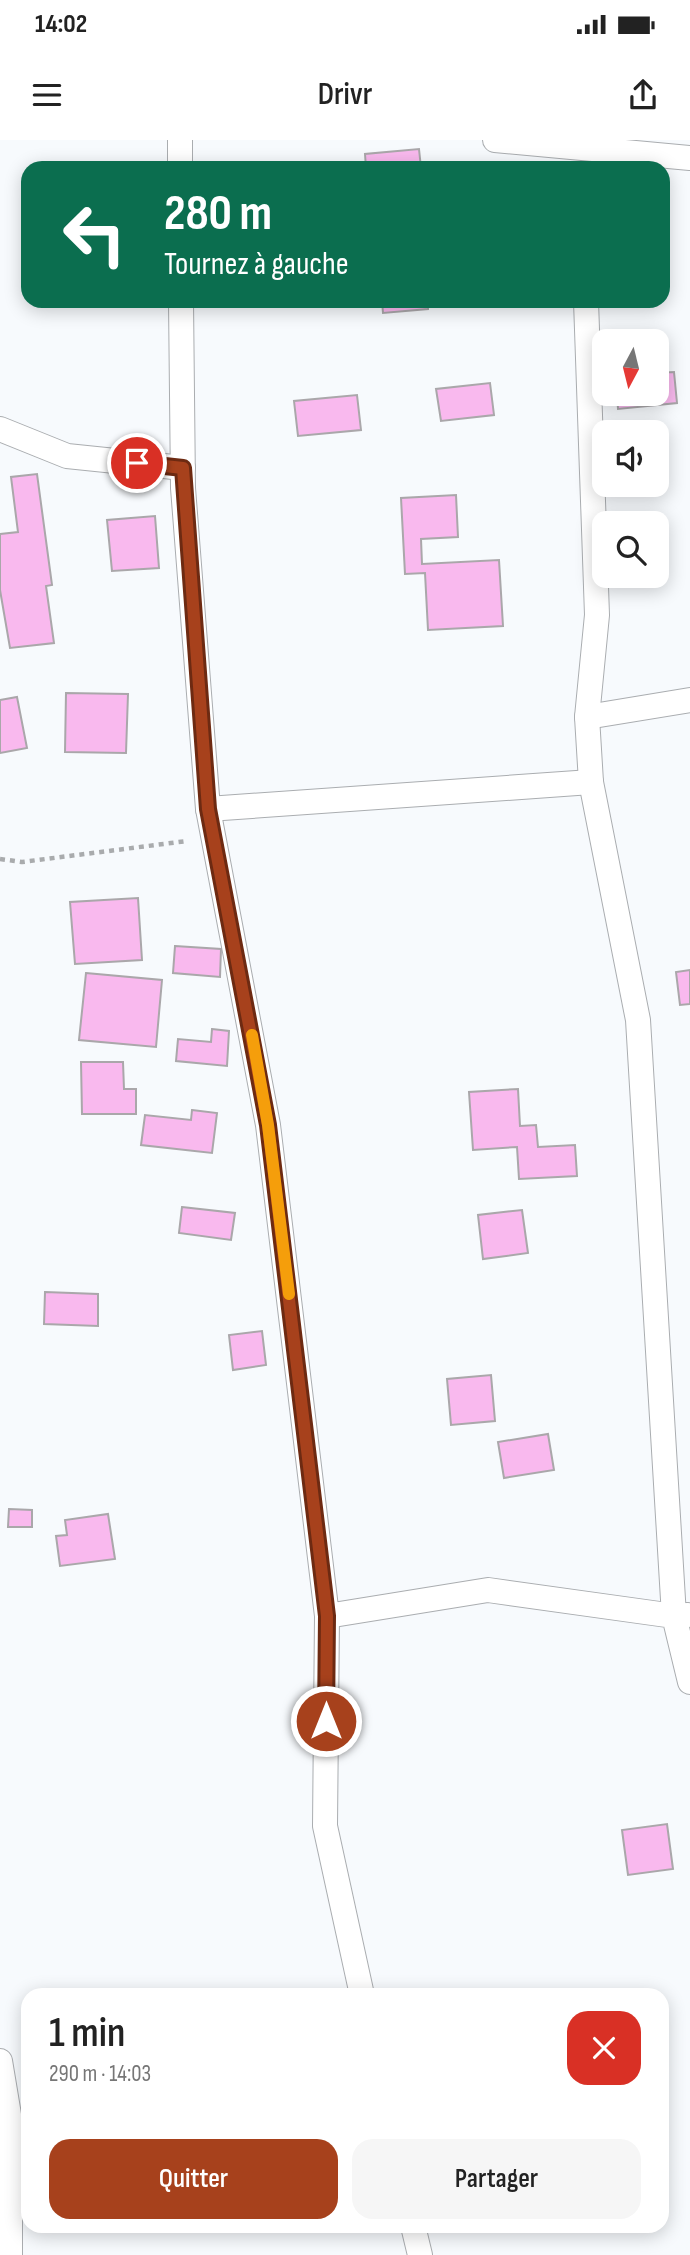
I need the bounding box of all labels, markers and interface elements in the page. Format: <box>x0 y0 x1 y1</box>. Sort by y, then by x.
text: 14:02 <box>35 9 87 40</box>
text: Drivr <box>318 75 372 114</box>
icon: menu <box>28 76 66 114</box>
icon: share <box>624 76 662 114</box>
text: 280 m <box>164 185 272 244</box>
icon: left <box>49 189 140 280</box>
text: Tournez à gauche <box>164 245 349 284</box>
north arrow <box>592 329 668 406</box>
map controls <box>592 329 669 588</box>
button: sound <box>592 420 669 497</box>
pin <box>107 433 167 493</box>
icon: arrive <box>118 444 156 482</box>
button: search <box>592 511 669 588</box>
position arrow <box>289 1684 363 1758</box>
text: 1 min <box>49 2008 125 2059</box>
button: close <box>567 2011 641 2085</box>
text: 290 m · 14:03 <box>49 2060 151 2088</box>
button: Quitter <box>49 2139 338 2219</box>
button: Partager <box>352 2139 641 2219</box>

